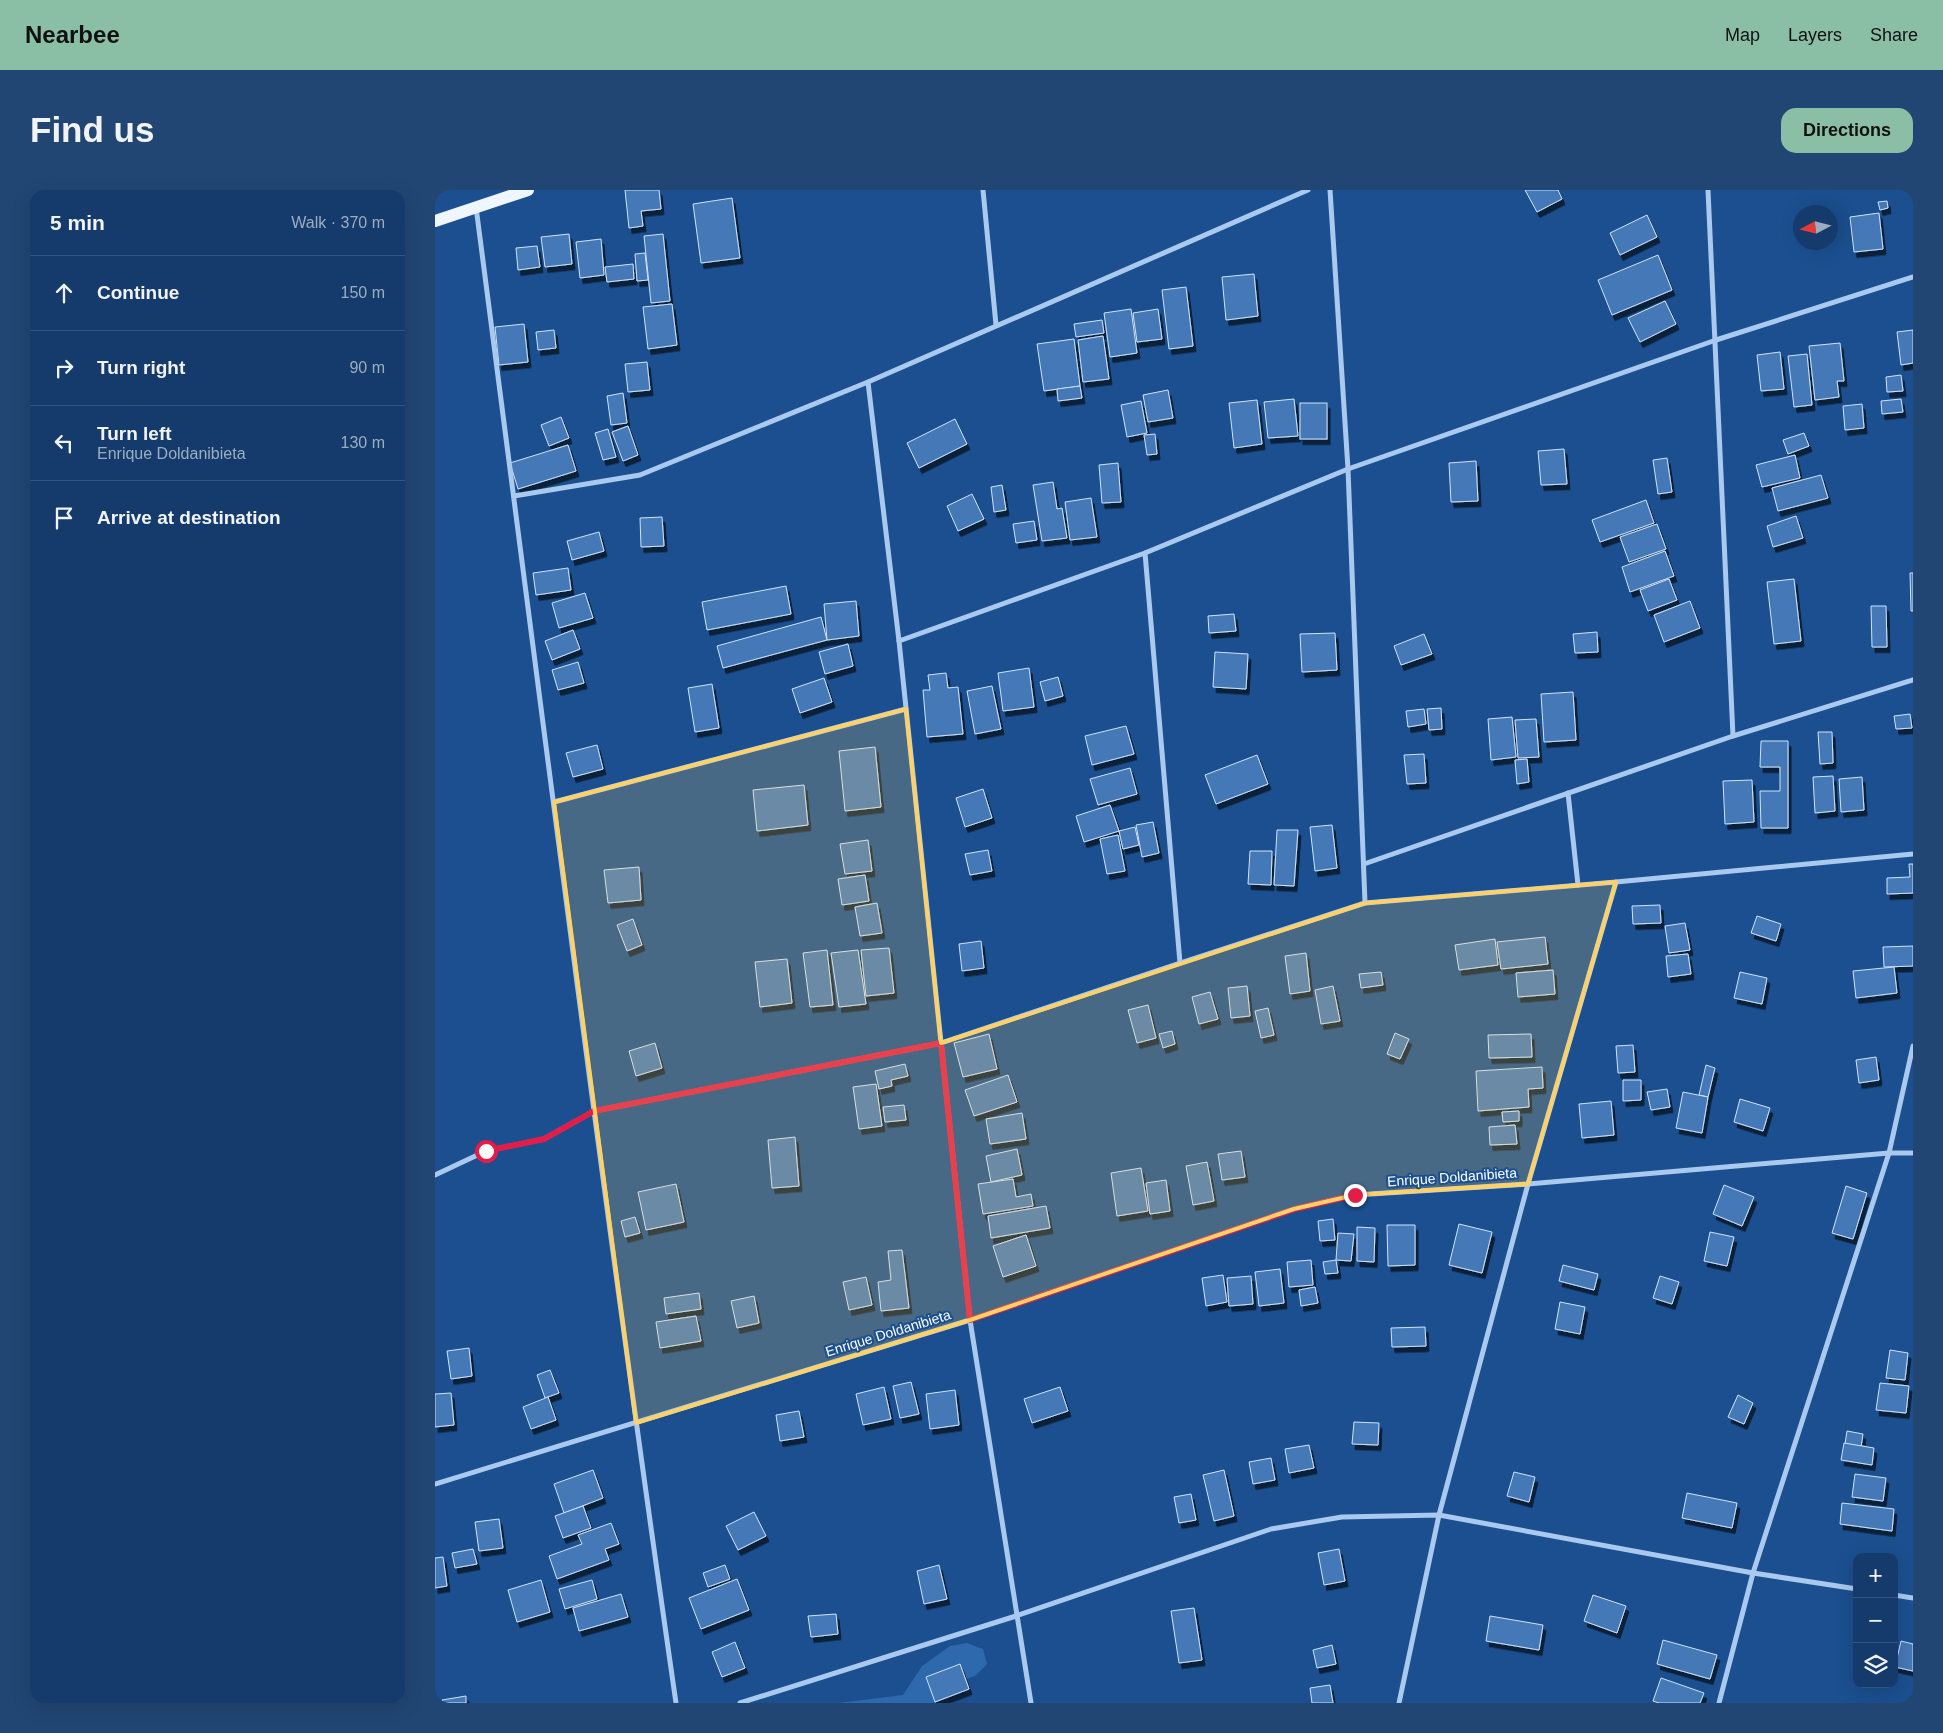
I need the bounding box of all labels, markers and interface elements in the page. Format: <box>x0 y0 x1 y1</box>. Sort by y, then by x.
text: Nearbee <box>25 21 120 48</box>
text: Map <box>1725 25 1760 45</box>
text: Layers <box>1788 25 1842 45</box>
text: Share <box>1870 25 1918 45</box>
button: Directions <box>1781 108 1913 153</box>
text: Find us <box>30 110 154 149</box>
north arrow <box>1793 205 1838 250</box>
text: 5 min <box>50 211 105 234</box>
text: Walk · 370 m <box>291 214 385 231</box>
icon: ahead <box>50 279 78 307</box>
text: Continue <box>97 282 179 303</box>
text: 150 m <box>341 284 385 301</box>
icon: right <box>50 354 78 382</box>
text: Turn right <box>97 357 185 378</box>
text: 90 m <box>349 359 385 376</box>
text: Turn left <box>97 423 172 444</box>
icon: left <box>50 429 78 457</box>
text: 130 m <box>341 434 385 451</box>
text: Enrique Doldanibieta <box>97 445 246 462</box>
icon: arrive <box>50 504 78 532</box>
text: Arrive at destination <box>97 507 281 528</box>
route start <box>475 1140 498 1163</box>
street label: Enrique Doldanibieta <box>1387 1164 1518 1190</box>
route end <box>1344 1184 1367 1207</box>
street label: Enrique Doldanibieta <box>824 1306 953 1360</box>
map controls <box>1853 1553 1898 1688</box>
button: + <box>1853 1553 1898 1598</box>
button: − <box>1853 1598 1898 1643</box>
button: layers <box>1853 1643 1898 1688</box>

